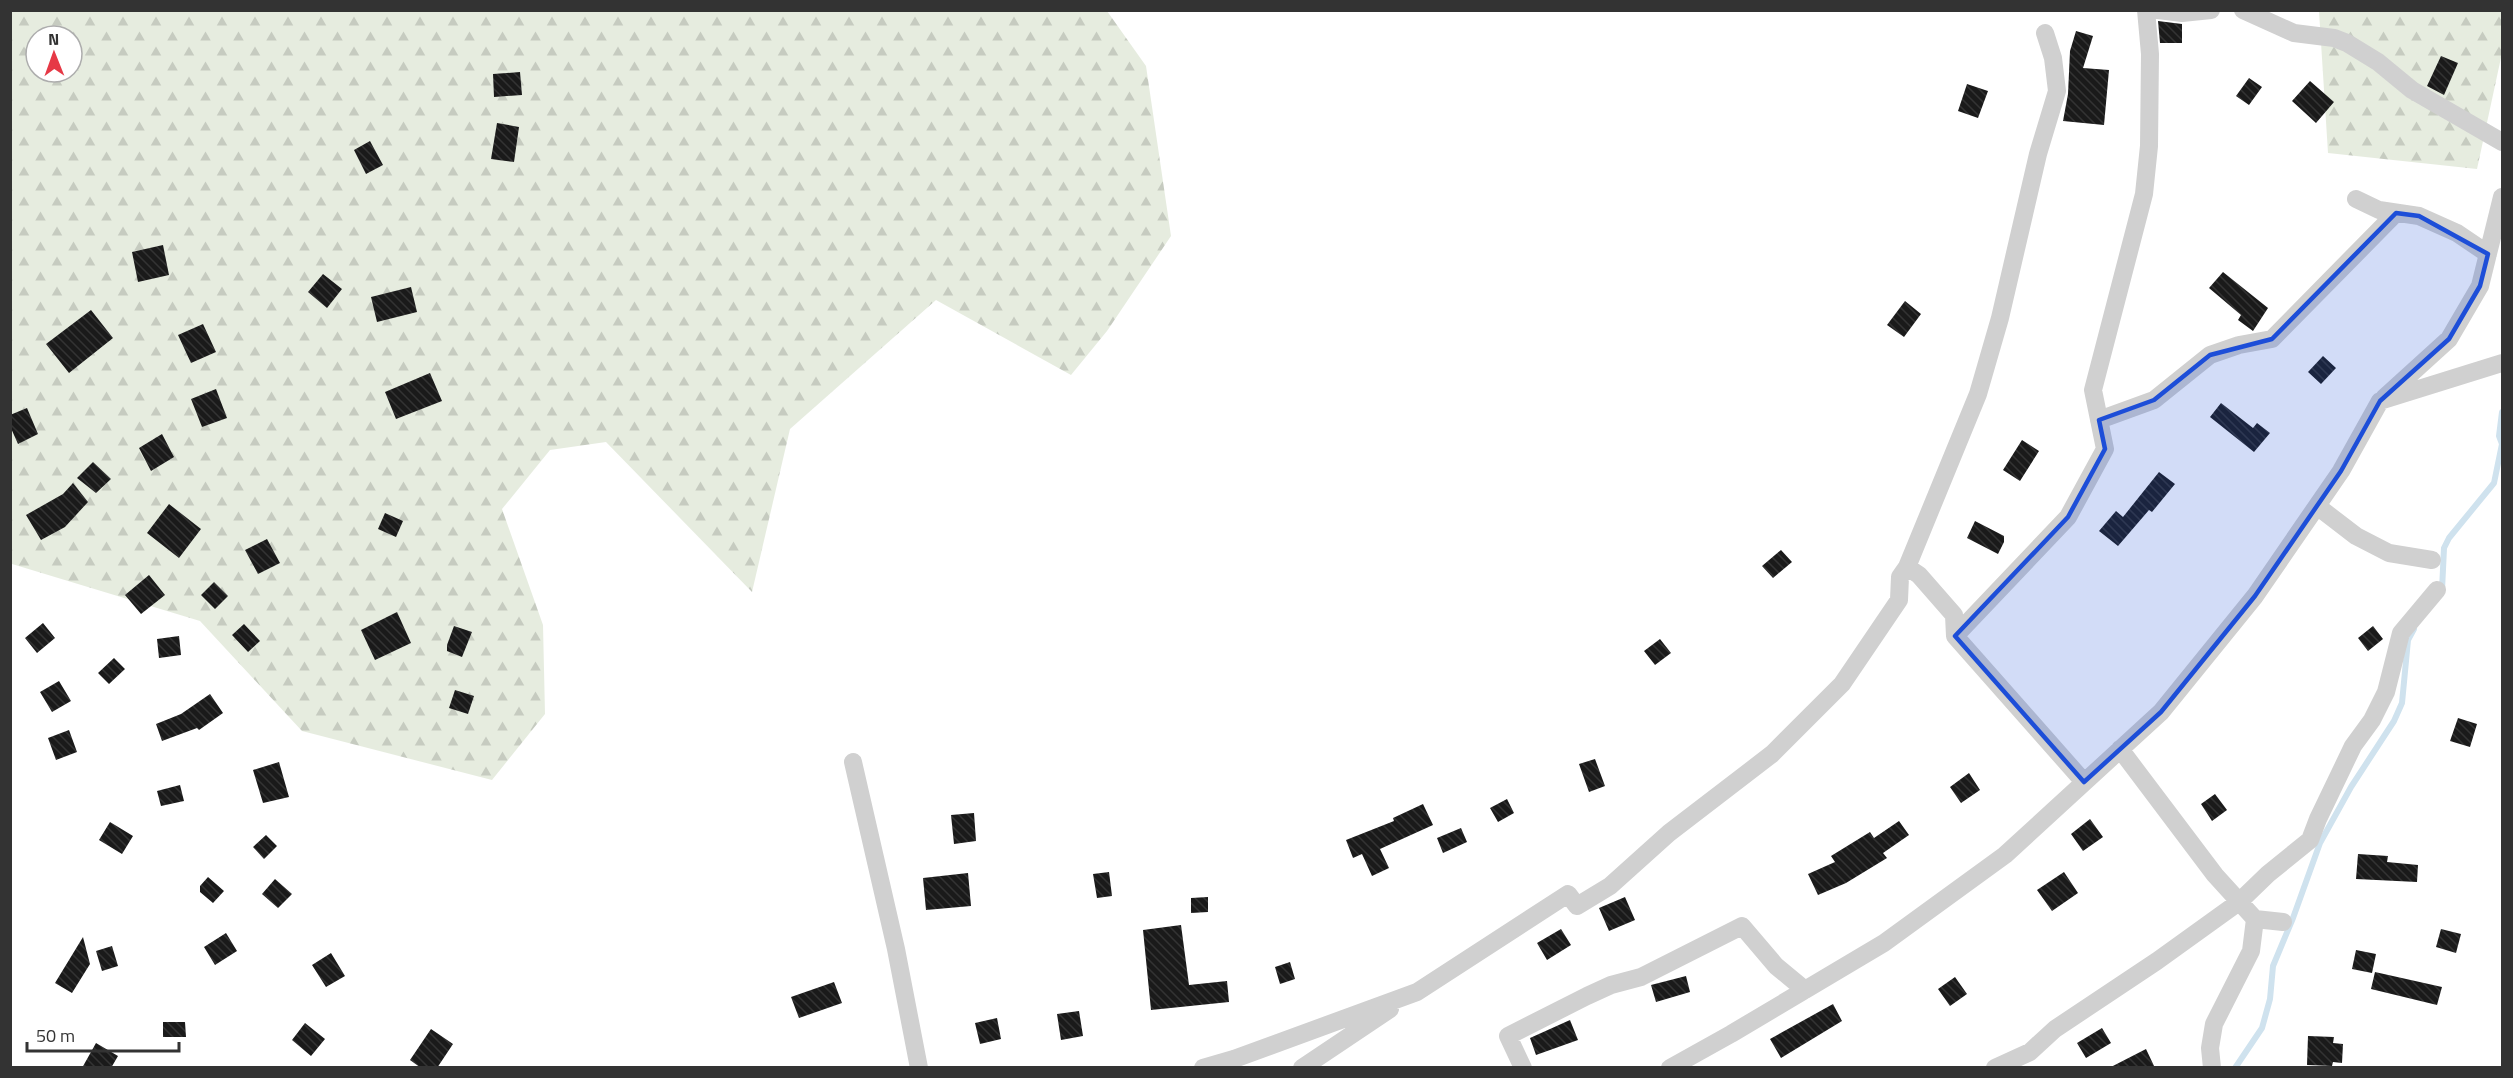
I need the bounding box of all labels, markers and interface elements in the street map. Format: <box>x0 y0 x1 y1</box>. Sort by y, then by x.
north arrow <box>24 24 84 84</box>
text: N <box>48 27 59 51</box>
scale bar <box>27 1015 178 1053</box>
text: 50 m <box>36 1022 75 1049</box>

